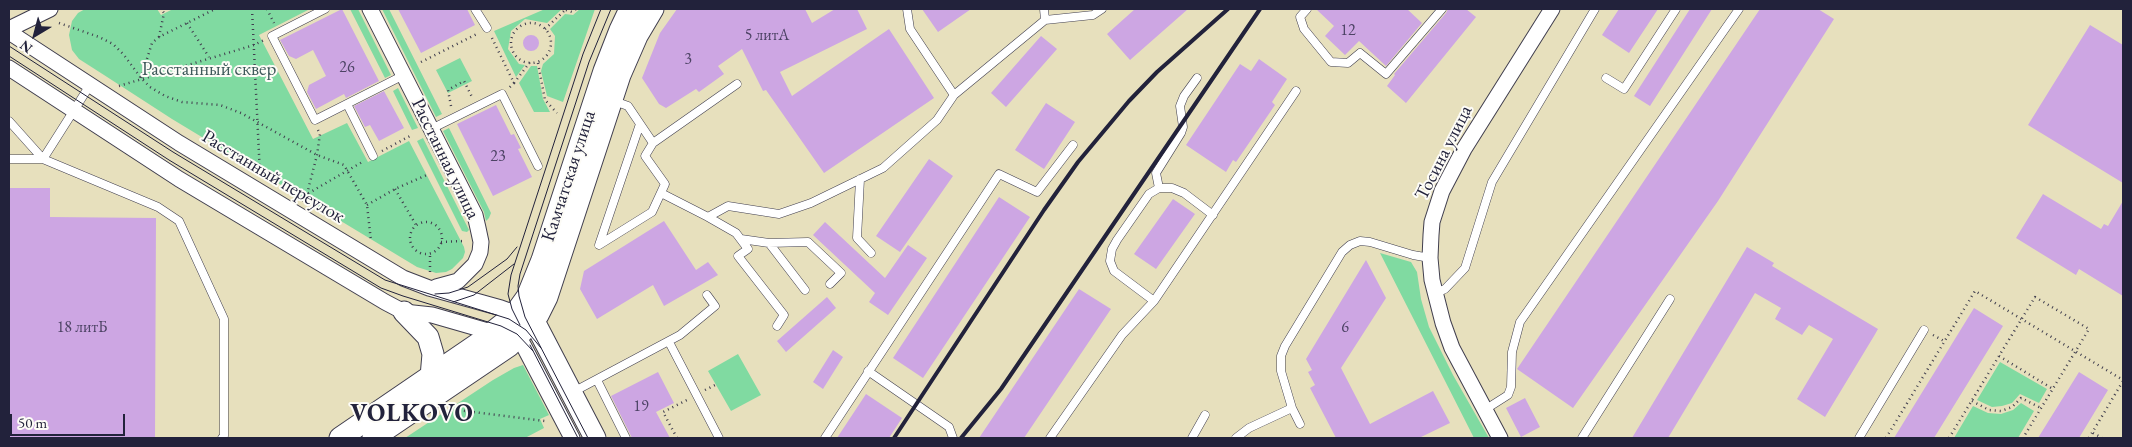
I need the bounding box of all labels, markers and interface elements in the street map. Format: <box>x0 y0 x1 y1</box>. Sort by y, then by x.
north arrow <box>10 10 60 60</box>
house number: 12 <box>1340 21 1356 41</box>
house number: 5 литА <box>745 26 789 46</box>
text: N <box>16 36 36 58</box>
house number: 3 <box>684 50 692 70</box>
house number: 26 <box>339 58 355 78</box>
park label: Расстанный сквер <box>142 59 276 81</box>
street label: Расстанная улица <box>406 95 484 223</box>
street label: Тосина улица <box>1410 102 1478 204</box>
street label: Камчатская улица <box>537 108 601 244</box>
street label: Расстанный переулок <box>197 125 349 229</box>
house number: 23 <box>490 147 506 167</box>
house number: 18 литБ <box>57 318 107 338</box>
house number: 6 <box>1341 318 1349 338</box>
house number: 19 <box>633 397 649 417</box>
district label: VOLKOVO <box>349 400 475 428</box>
scale bar <box>12 404 128 436</box>
text: 50 m <box>18 413 47 432</box>

